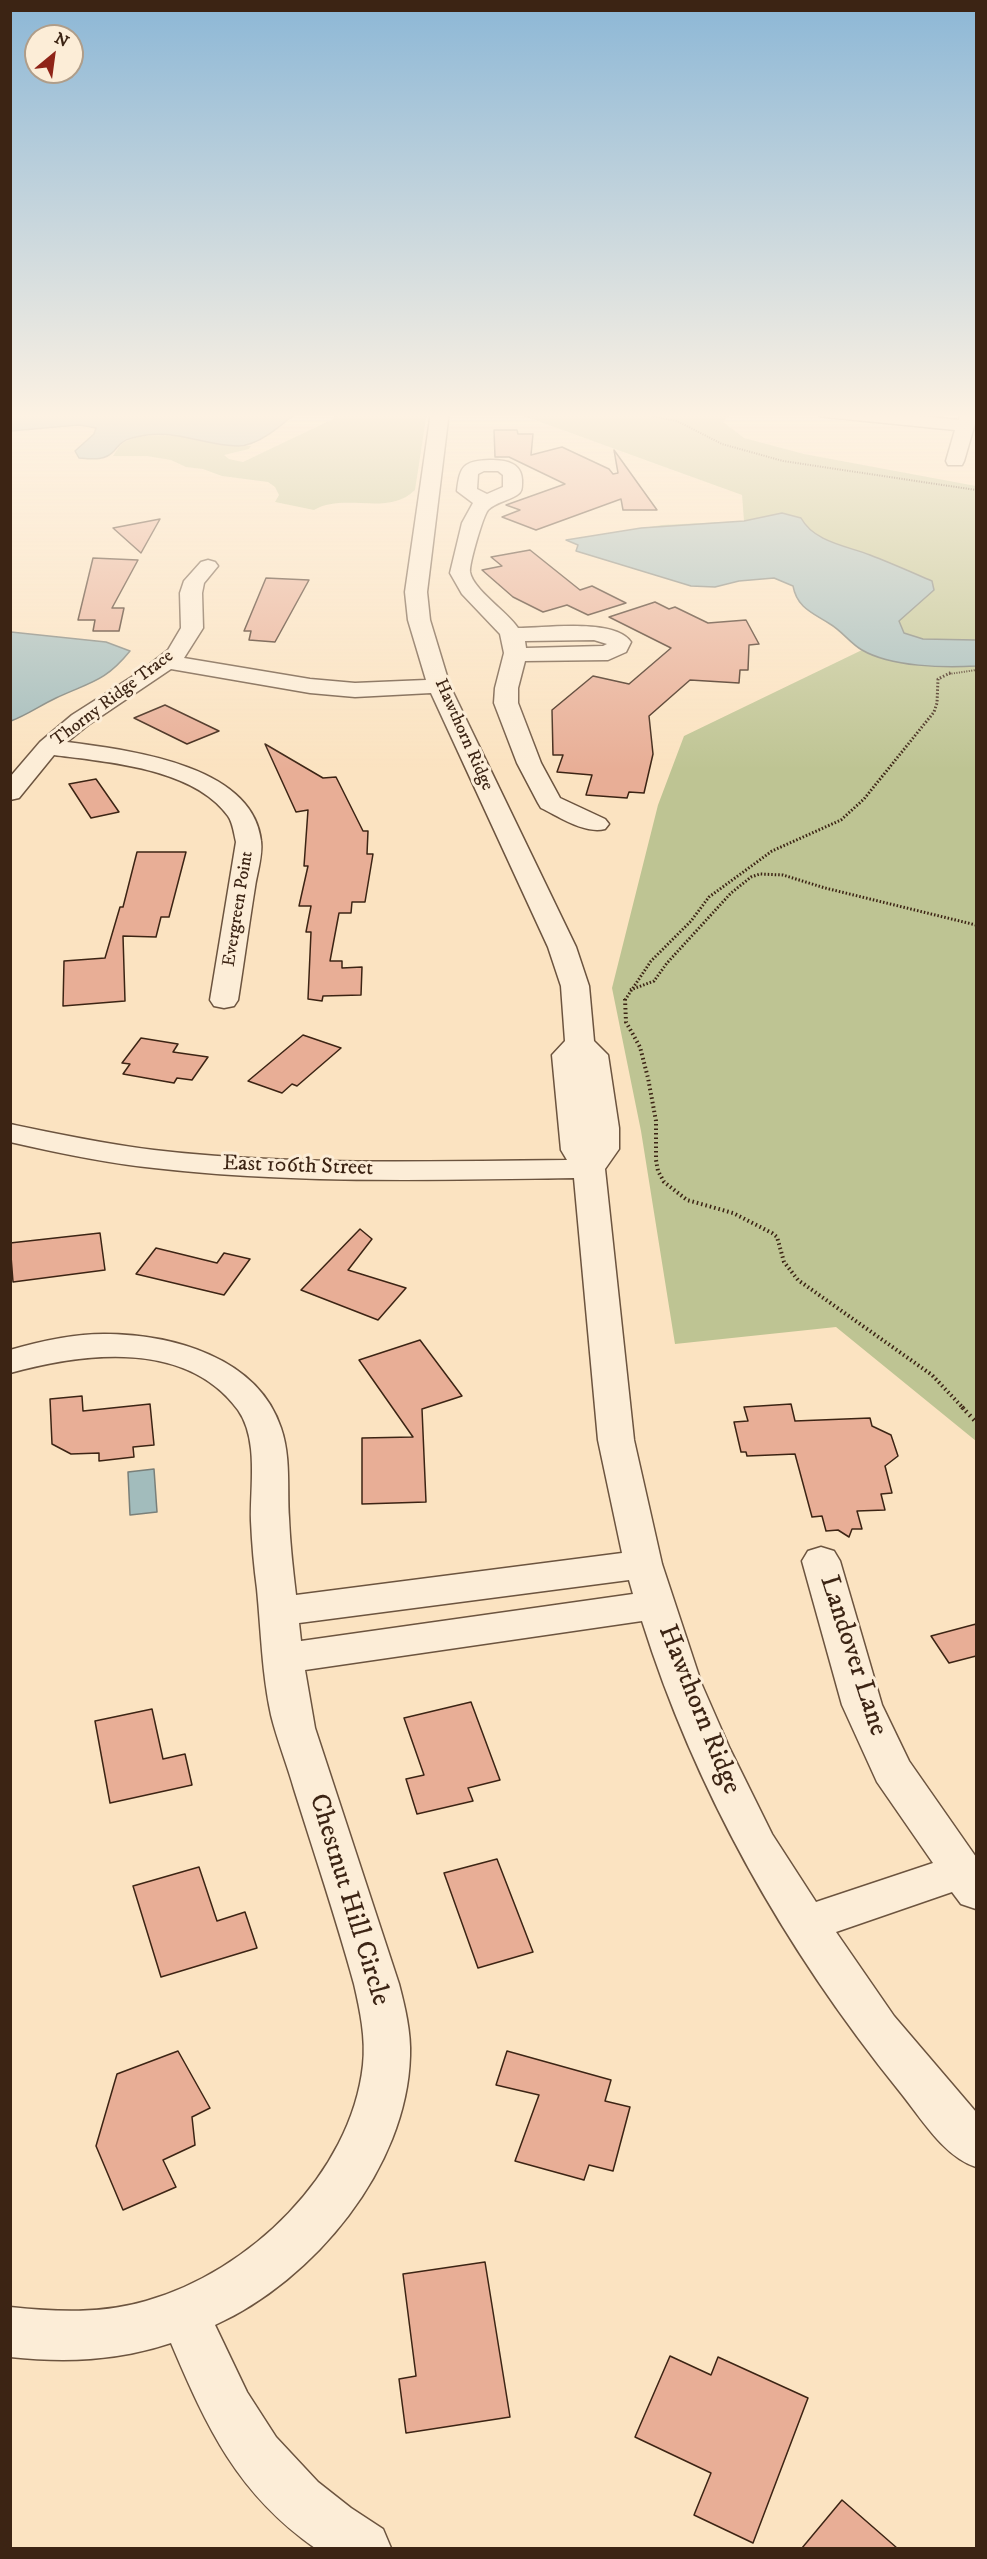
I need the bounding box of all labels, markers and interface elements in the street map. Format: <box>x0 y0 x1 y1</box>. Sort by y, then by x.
north arrow <box>24 24 84 84</box>
text: N <box>51 28 72 52</box>
street label: Thorny Ridge Trace <box>48 646 178 752</box>
street label: Hawthorn Ridge <box>429 676 497 794</box>
street label: Evergreen Point <box>219 850 259 968</box>
street label: East 106th Street <box>222 1151 374 1183</box>
street label: Landover Lane <box>811 1572 893 1740</box>
street label: Hawthorn Ridge <box>649 1621 747 1799</box>
street label: Chestnut Hill Circle <box>300 1790 396 2010</box>

